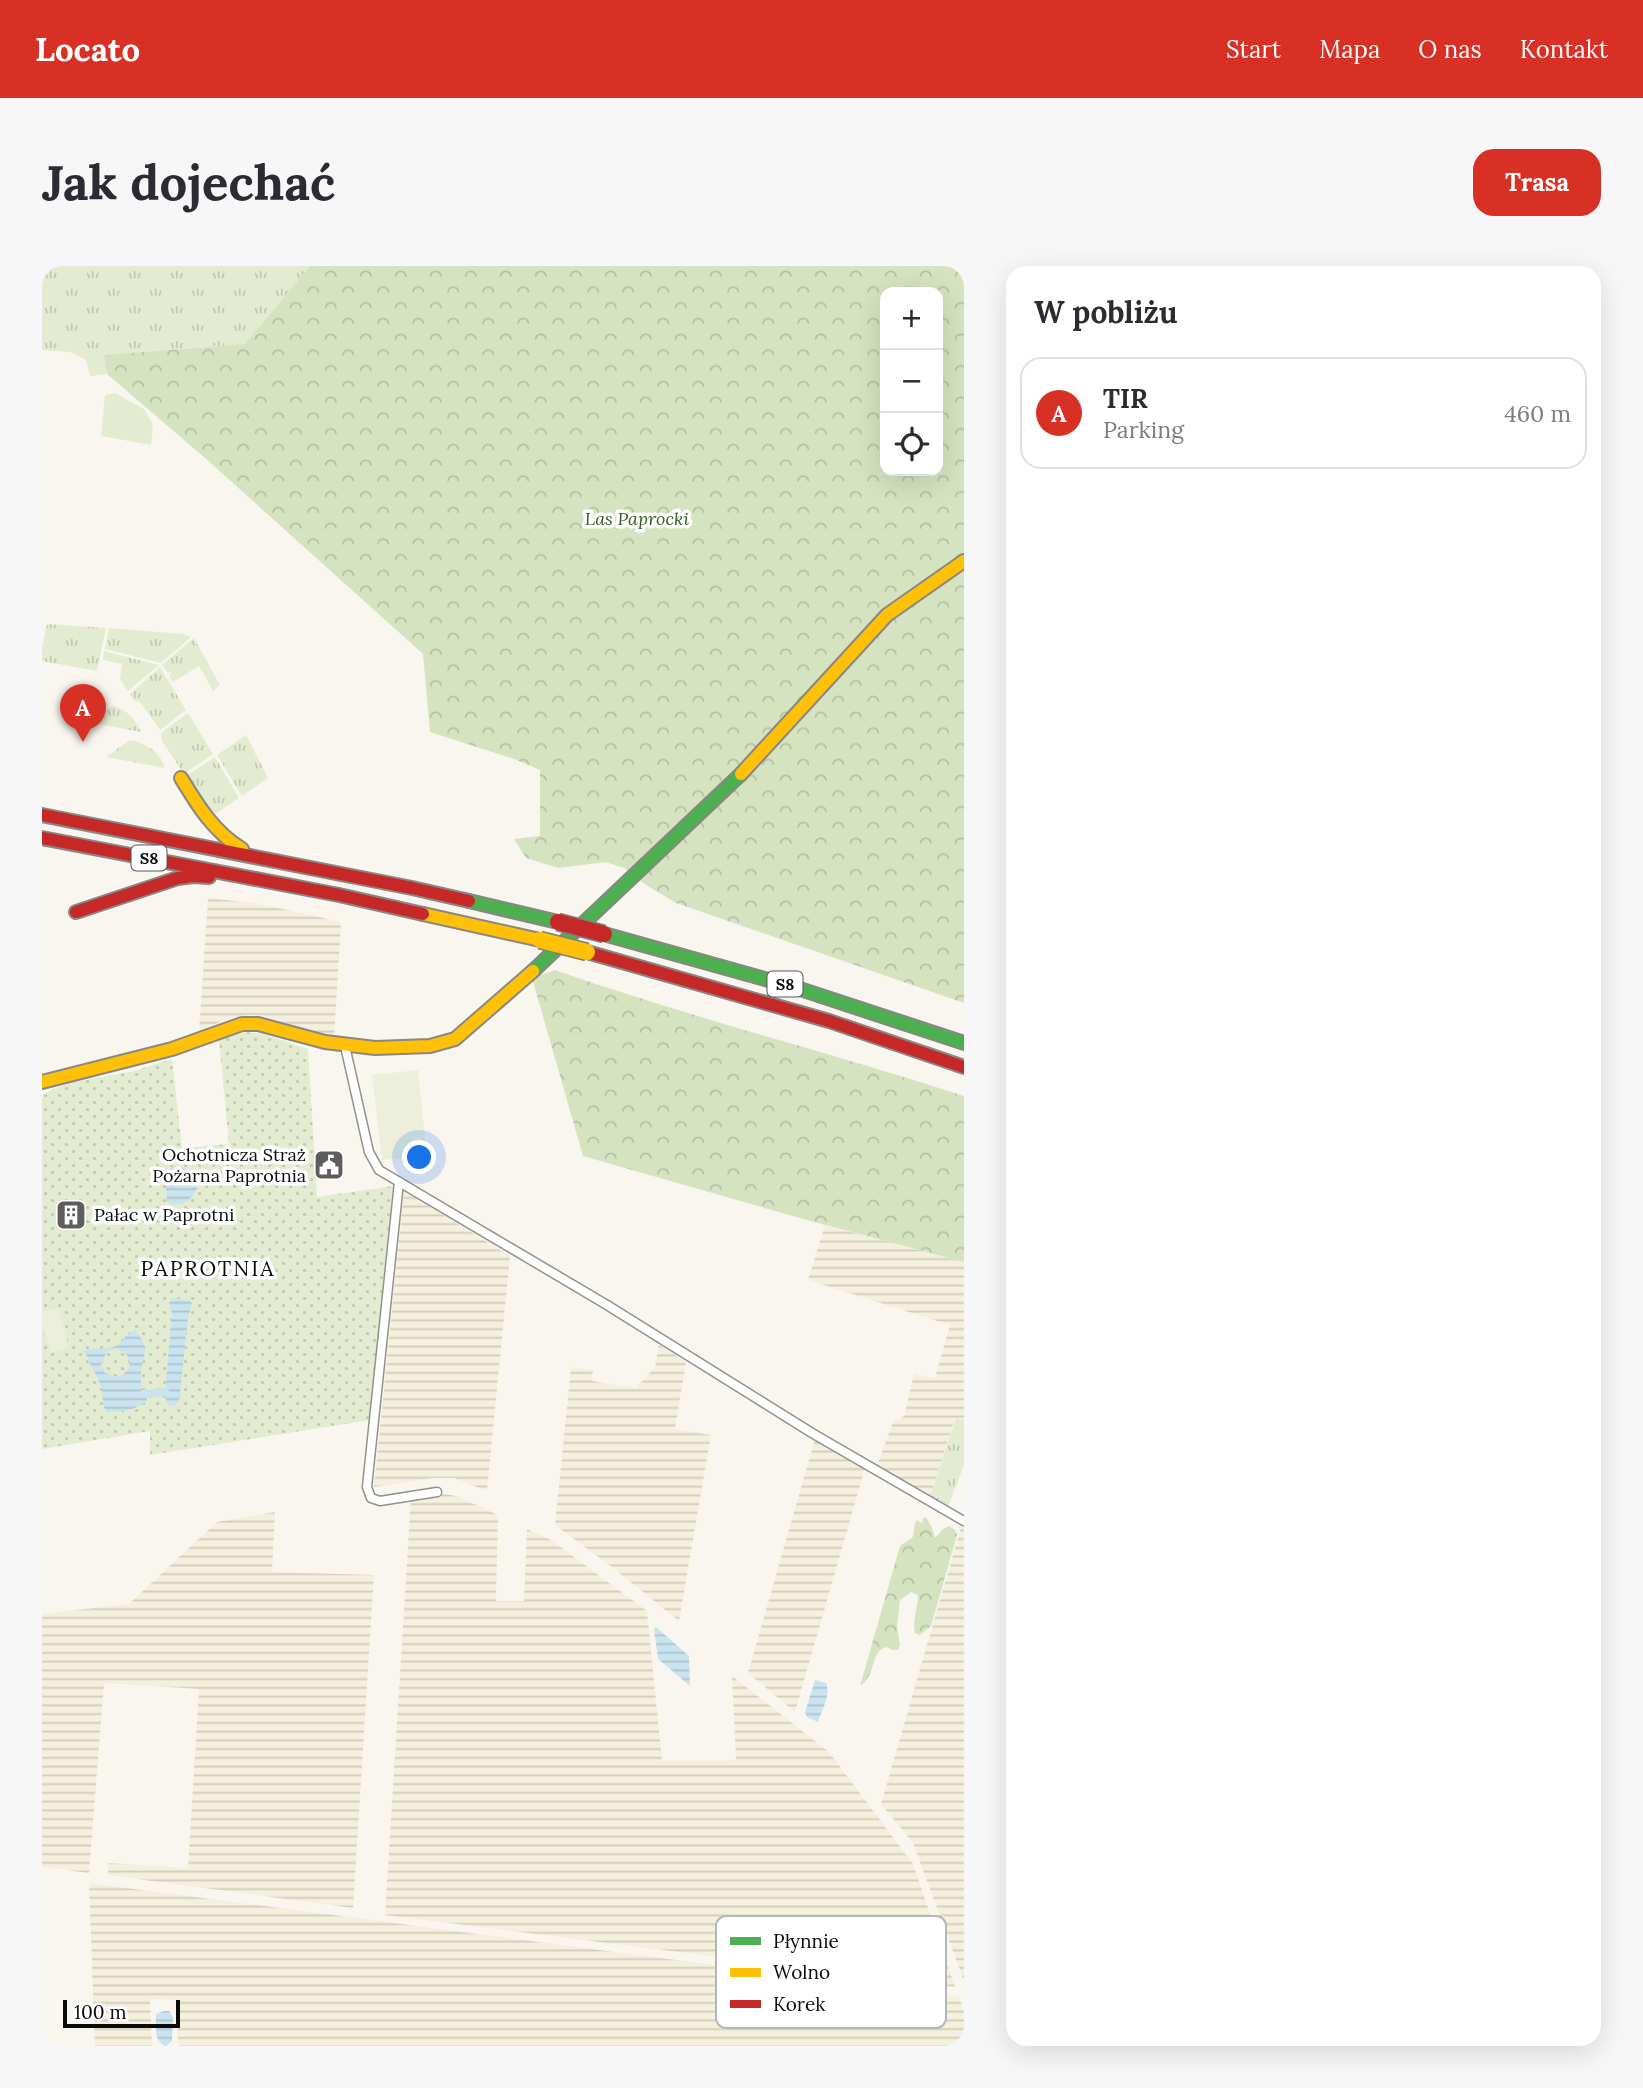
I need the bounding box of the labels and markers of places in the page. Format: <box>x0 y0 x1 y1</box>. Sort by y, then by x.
pin: A <box>60 684 106 742</box>
place label: Ochotnicza Straż Pożarna Paprotnia <box>152 1143 306 1187</box>
public building icon: Ochotnicza Straż Pożarna Paprotnia <box>312 1148 346 1182</box>
building icon: Pałac w Paprotni <box>54 1198 88 1232</box>
place label: Pałac w Paprotni <box>94 1203 234 1226</box>

